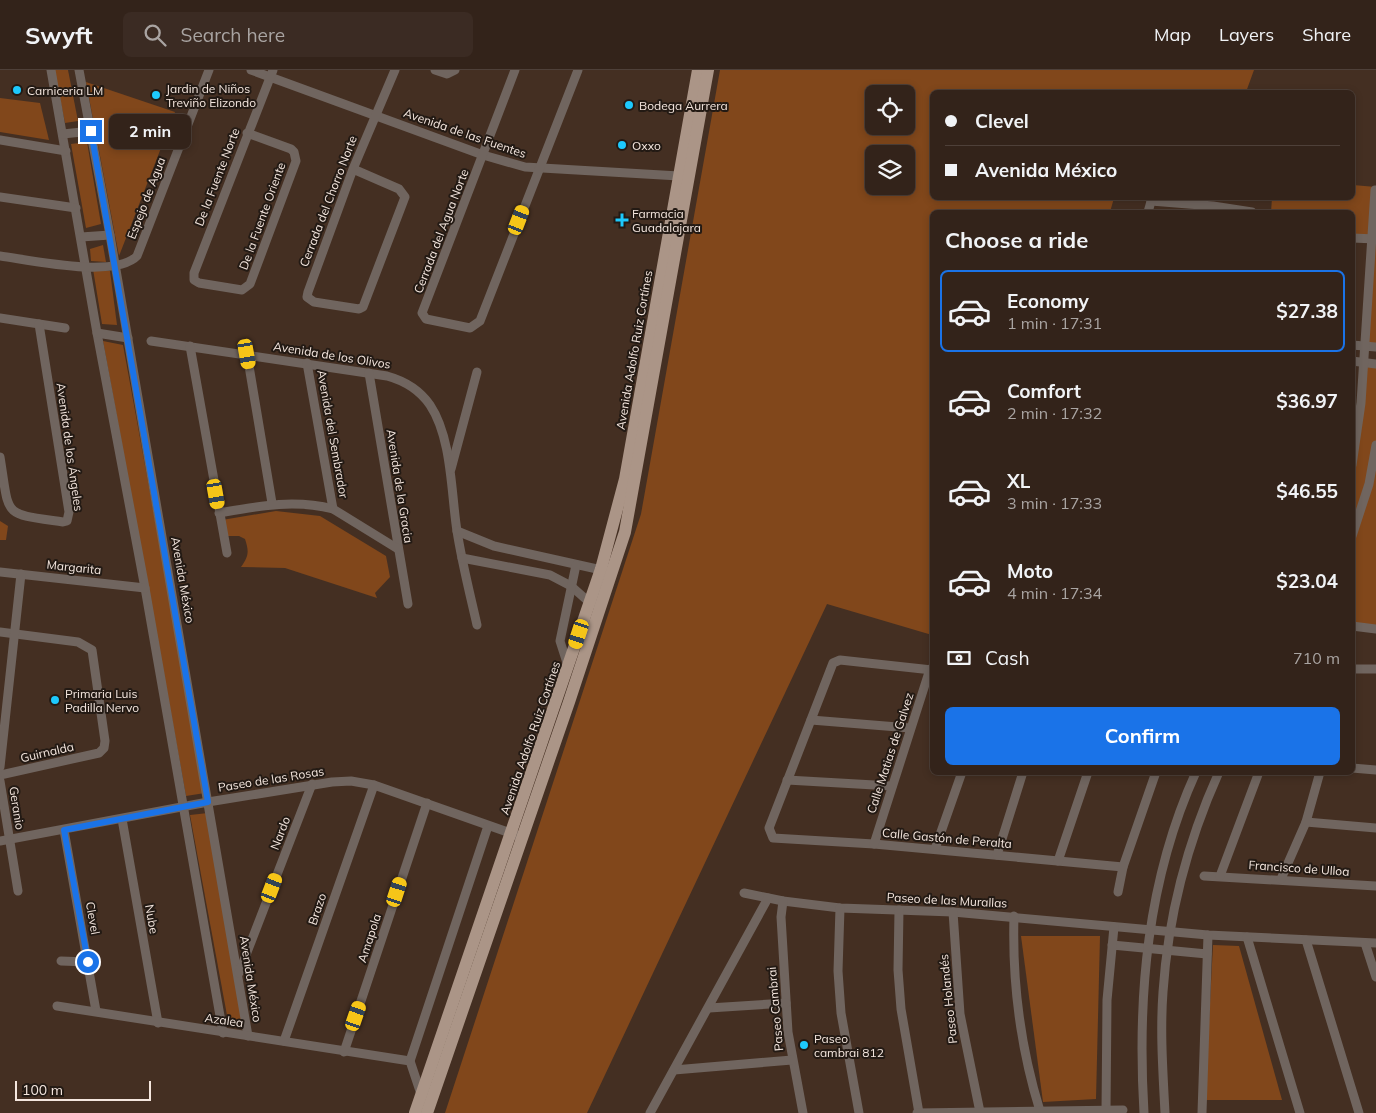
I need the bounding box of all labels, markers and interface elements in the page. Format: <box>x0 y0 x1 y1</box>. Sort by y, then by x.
search box <box>123 12 473 57</box>
text: Swyft <box>25 20 93 50</box>
icon: search <box>141 21 169 49</box>
text: Search here <box>181 23 285 47</box>
text: Map <box>1154 23 1191 46</box>
text: Layers <box>1219 23 1274 46</box>
text: Share <box>1302 23 1351 46</box>
place label: Jardin de Niños Treviño Elizondo <box>166 81 256 110</box>
place label: Carniceria LM <box>27 83 103 98</box>
marker: Carniceria LM <box>11 84 23 96</box>
map controls <box>865 85 915 195</box>
button: locate <box>865 85 915 135</box>
marker: Jardin de Niños Treviño Elizondo <box>150 89 162 101</box>
place label: Bodega Aurrera <box>639 98 728 113</box>
marker: Bodega Aurrera <box>623 99 635 111</box>
street label: Avenida de las Fuentes <box>402 105 528 161</box>
text: Clevel <box>975 109 1029 133</box>
callout: 2 min <box>108 114 191 148</box>
route end <box>80 120 102 142</box>
text: 2 min <box>129 121 171 141</box>
street label: De la Fuente Norte <box>191 126 243 228</box>
street label: Cerrada del Chorro Norte <box>296 133 360 269</box>
place label: Oxxo <box>632 138 661 153</box>
marker: Oxxo <box>616 139 628 151</box>
button: layers <box>865 145 915 195</box>
street label: Espejo de Agua <box>124 155 168 241</box>
text: Avenida México <box>975 158 1117 182</box>
street label: De la Fuente Oriente <box>236 160 288 272</box>
street label: Cerrada del Agua Norte <box>410 167 472 295</box>
car <box>506 203 531 237</box>
place label: Farmacia Guadalajara <box>632 206 701 235</box>
marker: Farmacia Guadalajara <box>616 214 628 226</box>
text: Choose a ride <box>945 226 1088 254</box>
street label: Avenida Adolfo Ruiz Cortínes <box>613 269 655 431</box>
icon: car <box>947 289 992 334</box>
text: Economy <box>1007 289 1089 313</box>
text: $27.38 <box>1276 299 1338 323</box>
text: 1 min · 17:31 <box>1007 313 1102 333</box>
car <box>237 338 256 370</box>
street label: Avenida de los Olivos <box>272 338 392 372</box>
street label: Avenida del Sembrador <box>314 369 352 500</box>
icon: car <box>947 379 992 424</box>
text: Comfort <box>1007 379 1081 403</box>
street label: Avenida de los Ángeles <box>54 382 86 512</box>
text: $36.97 <box>1276 389 1338 413</box>
text: 2 min · 17:32 <box>1007 403 1102 423</box>
street label: Avenida de la Gracia <box>384 428 416 544</box>
icon: car <box>947 469 992 514</box>
text: XL <box>1007 469 1030 493</box>
car <box>206 478 225 510</box>
text: $46.55 <box>1276 479 1338 503</box>
text: 3 min · 17:33 <box>1007 493 1102 513</box>
street label: Avenida México <box>168 536 198 625</box>
street label: Margarita <box>46 557 102 577</box>
icon: car <box>947 559 992 604</box>
text: Moto <box>1007 559 1053 583</box>
text: $23.04 <box>1276 569 1338 593</box>
text: 4 min · 17:34 <box>1007 583 1102 603</box>
car <box>567 617 590 651</box>
icon: cash <box>945 644 973 672</box>
text: Cash <box>985 646 1030 670</box>
text: 710 m <box>1293 648 1340 668</box>
street label: Avenida Adolfo Ruiz Cortínes <box>497 659 563 817</box>
place label: Primaria Luis Padilla Nervo <box>65 686 139 715</box>
street label: Calle Matias de Galvez <box>863 691 917 815</box>
marker: Primaria Luis Padilla Nervo <box>49 694 61 706</box>
button: Confirm <box>945 707 1340 765</box>
street label: Guirnalda <box>19 739 75 765</box>
street label: Paseo de las Rosas <box>217 763 325 795</box>
street label: Geranio <box>6 785 28 831</box>
street label: Nardo <box>267 814 293 852</box>
street label: Calle Gastón de Peralta <box>881 825 1013 851</box>
street label: Francisco de Ulloa <box>1248 857 1350 879</box>
car <box>259 871 284 905</box>
car <box>385 875 408 909</box>
street label: Paseo de las Murallas <box>886 889 1008 911</box>
street label: Brazo <box>305 891 329 927</box>
street label: Clevel <box>83 900 103 936</box>
street label: Nube <box>142 903 162 935</box>
street label: Amapola <box>354 912 384 964</box>
street label: Avenida México <box>237 935 265 1024</box>
route start <box>77 951 99 973</box>
street label: Paseo Holandés <box>936 953 960 1045</box>
street label: Paseo Cambrai <box>764 966 786 1052</box>
car <box>344 999 367 1033</box>
street label: Azalea <box>204 1010 244 1030</box>
place label: Paseo cambrai 812 <box>814 1031 884 1060</box>
marker: Paseo cambrai 812 <box>798 1039 810 1051</box>
scale bar <box>15 1078 151 1101</box>
text: 100 m <box>22 1081 63 1099</box>

